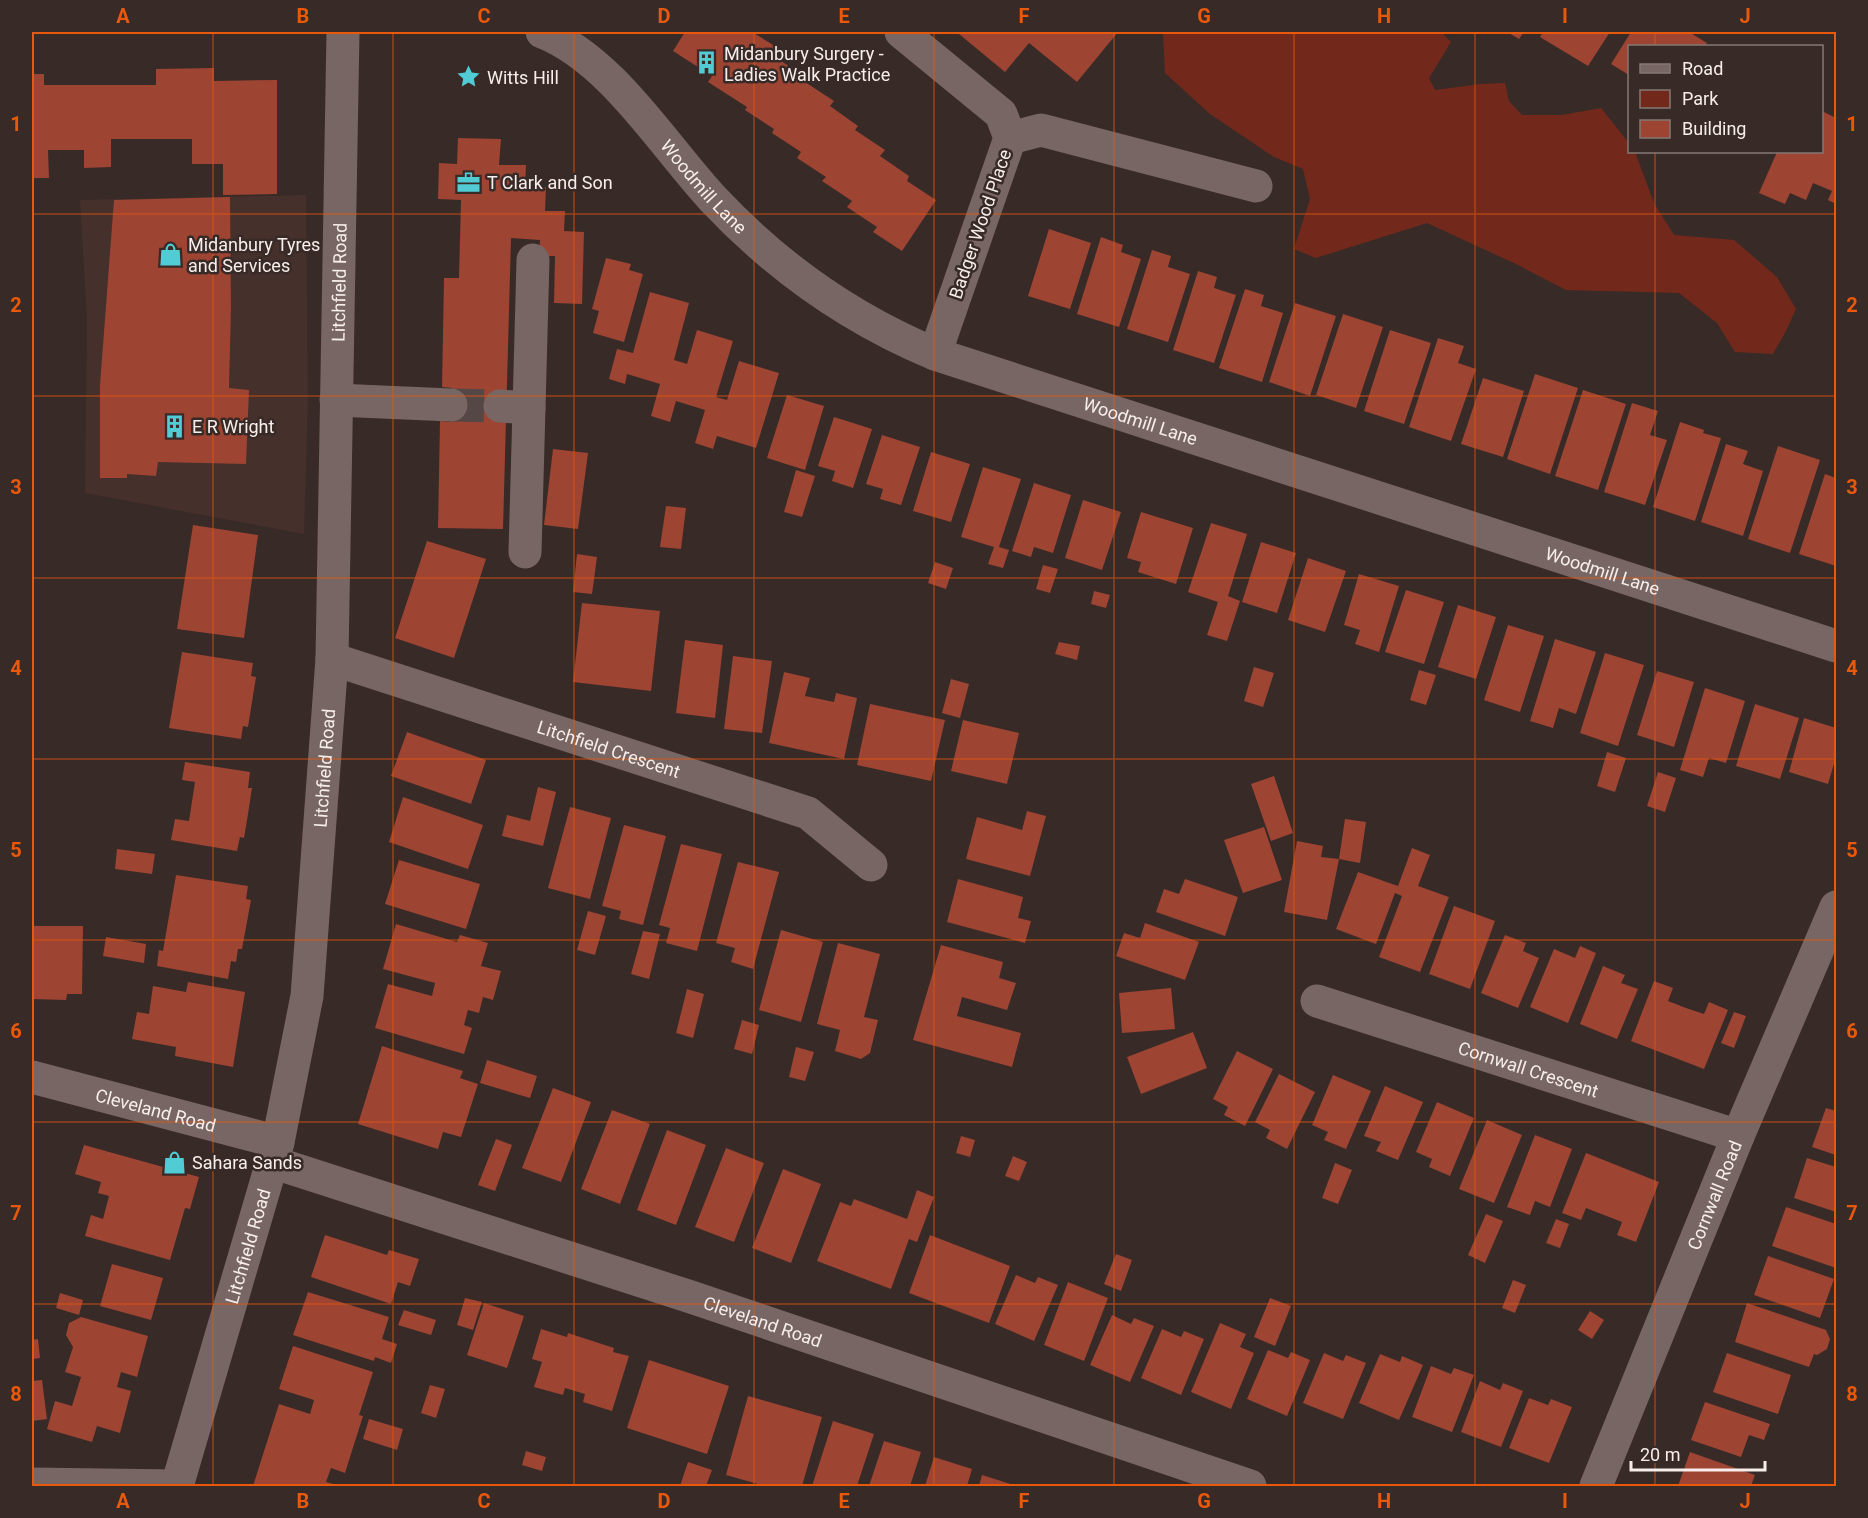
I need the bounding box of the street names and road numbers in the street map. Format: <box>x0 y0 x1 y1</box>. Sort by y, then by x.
street label: Woodmill Lane <box>657 135 751 238</box>
street label: Badger Wood Place <box>945 146 1015 302</box>
street label: Litchfield Road <box>327 223 350 342</box>
street label: Woodmill Lane <box>1081 392 1200 449</box>
street label: Woodmill Lane <box>1543 542 1662 599</box>
street label: Litchfield Road <box>309 708 339 828</box>
street label: Litchfield Crescent <box>535 716 683 782</box>
street label: Cornwall Crescent <box>1456 1037 1601 1101</box>
street label: Cleveland Road <box>93 1084 218 1136</box>
street label: Cornwall Road <box>1683 1137 1746 1253</box>
street label: Litchfield Road <box>221 1186 274 1306</box>
street label: Cleveland Road <box>701 1292 825 1351</box>

